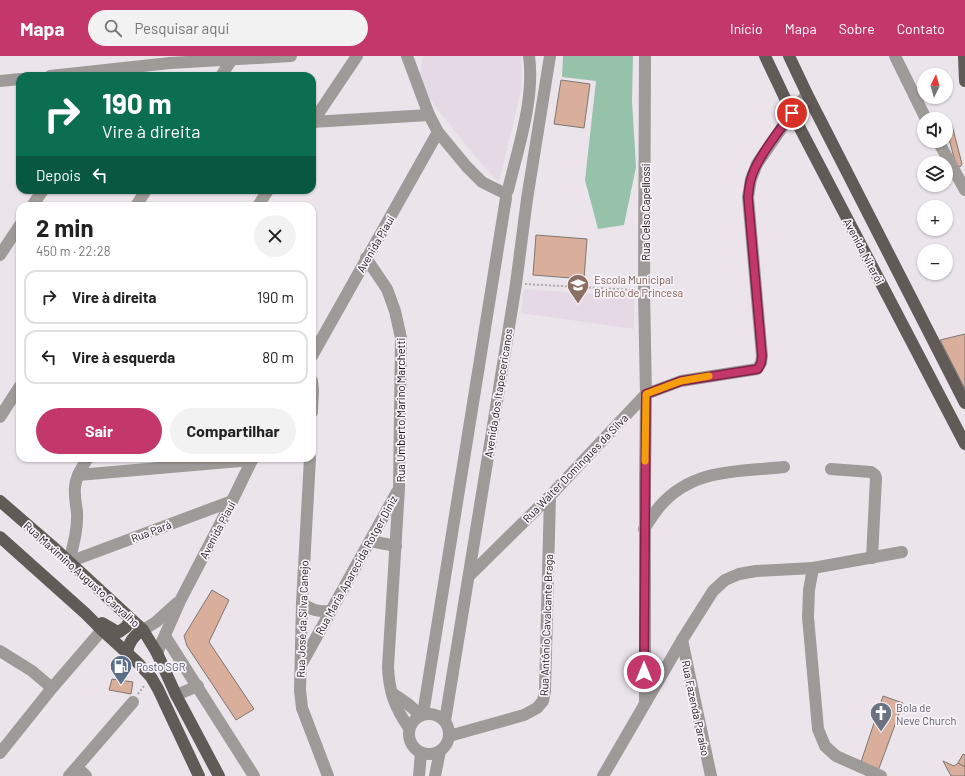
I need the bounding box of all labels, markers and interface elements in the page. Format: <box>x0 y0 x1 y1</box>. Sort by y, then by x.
search box <box>88 10 368 46</box>
text: Mapa <box>20 17 64 40</box>
icon: search <box>102 17 124 39</box>
text: Pesquisar aqui <box>134 19 229 37</box>
text: Início <box>730 20 763 37</box>
text: Mapa <box>785 20 817 37</box>
text: Sobre <box>839 20 875 37</box>
text: Contato <box>897 20 945 37</box>
north arrow <box>917 68 953 104</box>
map controls <box>917 68 953 280</box>
text: 190 m <box>102 86 172 120</box>
icon: right <box>36 88 88 140</box>
pin <box>775 96 809 130</box>
icon: arrive <box>781 102 803 124</box>
button: sound <box>917 112 953 148</box>
text: Vire à direita <box>102 120 200 142</box>
button: layers <box>917 156 953 192</box>
street label: Rua Celso Capellossi <box>639 163 652 261</box>
icon: left <box>89 164 111 186</box>
text: Depois <box>36 166 81 184</box>
button: + <box>917 200 953 236</box>
text: 2 min <box>36 213 94 242</box>
street label: Avenida Piauí <box>354 213 397 275</box>
button: close <box>254 215 296 257</box>
street label: Avenida Niterói <box>841 216 887 286</box>
text: 450 m · 22:28 <box>36 243 111 259</box>
button: − <box>917 244 953 280</box>
school or university icon: Escola Municipal Brinco de Princesa <box>565 272 591 305</box>
place label: Escola Municipal Brinco de Princesa <box>594 273 683 299</box>
icon: right <box>38 286 60 308</box>
text: Vire à direita <box>72 288 156 306</box>
text: 190 m <box>257 288 294 306</box>
street label: Avenida dos Itapecericanos <box>481 328 515 458</box>
street label: Rua Umberto Marino Marchetti <box>394 338 407 482</box>
icon: left <box>38 346 60 368</box>
text: Vire à esquerda <box>72 348 175 366</box>
text: 80 m <box>262 348 294 366</box>
button: Sair <box>36 408 162 454</box>
button: Compartilhar <box>170 408 296 454</box>
street label: Rua Walter Domingues da Silva <box>520 411 630 525</box>
street label: Rua Maria Aparecida Rotger Diniz <box>312 493 400 637</box>
street label: Avenida Piauí <box>196 499 238 561</box>
street label: Rua Pará <box>129 517 173 545</box>
street label: Rua Maximino Augusto Carvalho <box>21 519 143 629</box>
street label: Rua Antônio Cavalcante Braga <box>537 554 555 696</box>
street label: Rua José da Silva Canejo <box>293 560 311 678</box>
position arrow <box>623 651 665 693</box>
fuel station icon: Posto SGR <box>108 653 134 686</box>
street label: Rua Fazenda Paraíso <box>679 659 713 757</box>
place label: Posto SGR <box>136 660 186 673</box>
church icon: Bola de Neve Church <box>868 700 894 733</box>
place label: Bola de Neve Church <box>896 701 956 727</box>

